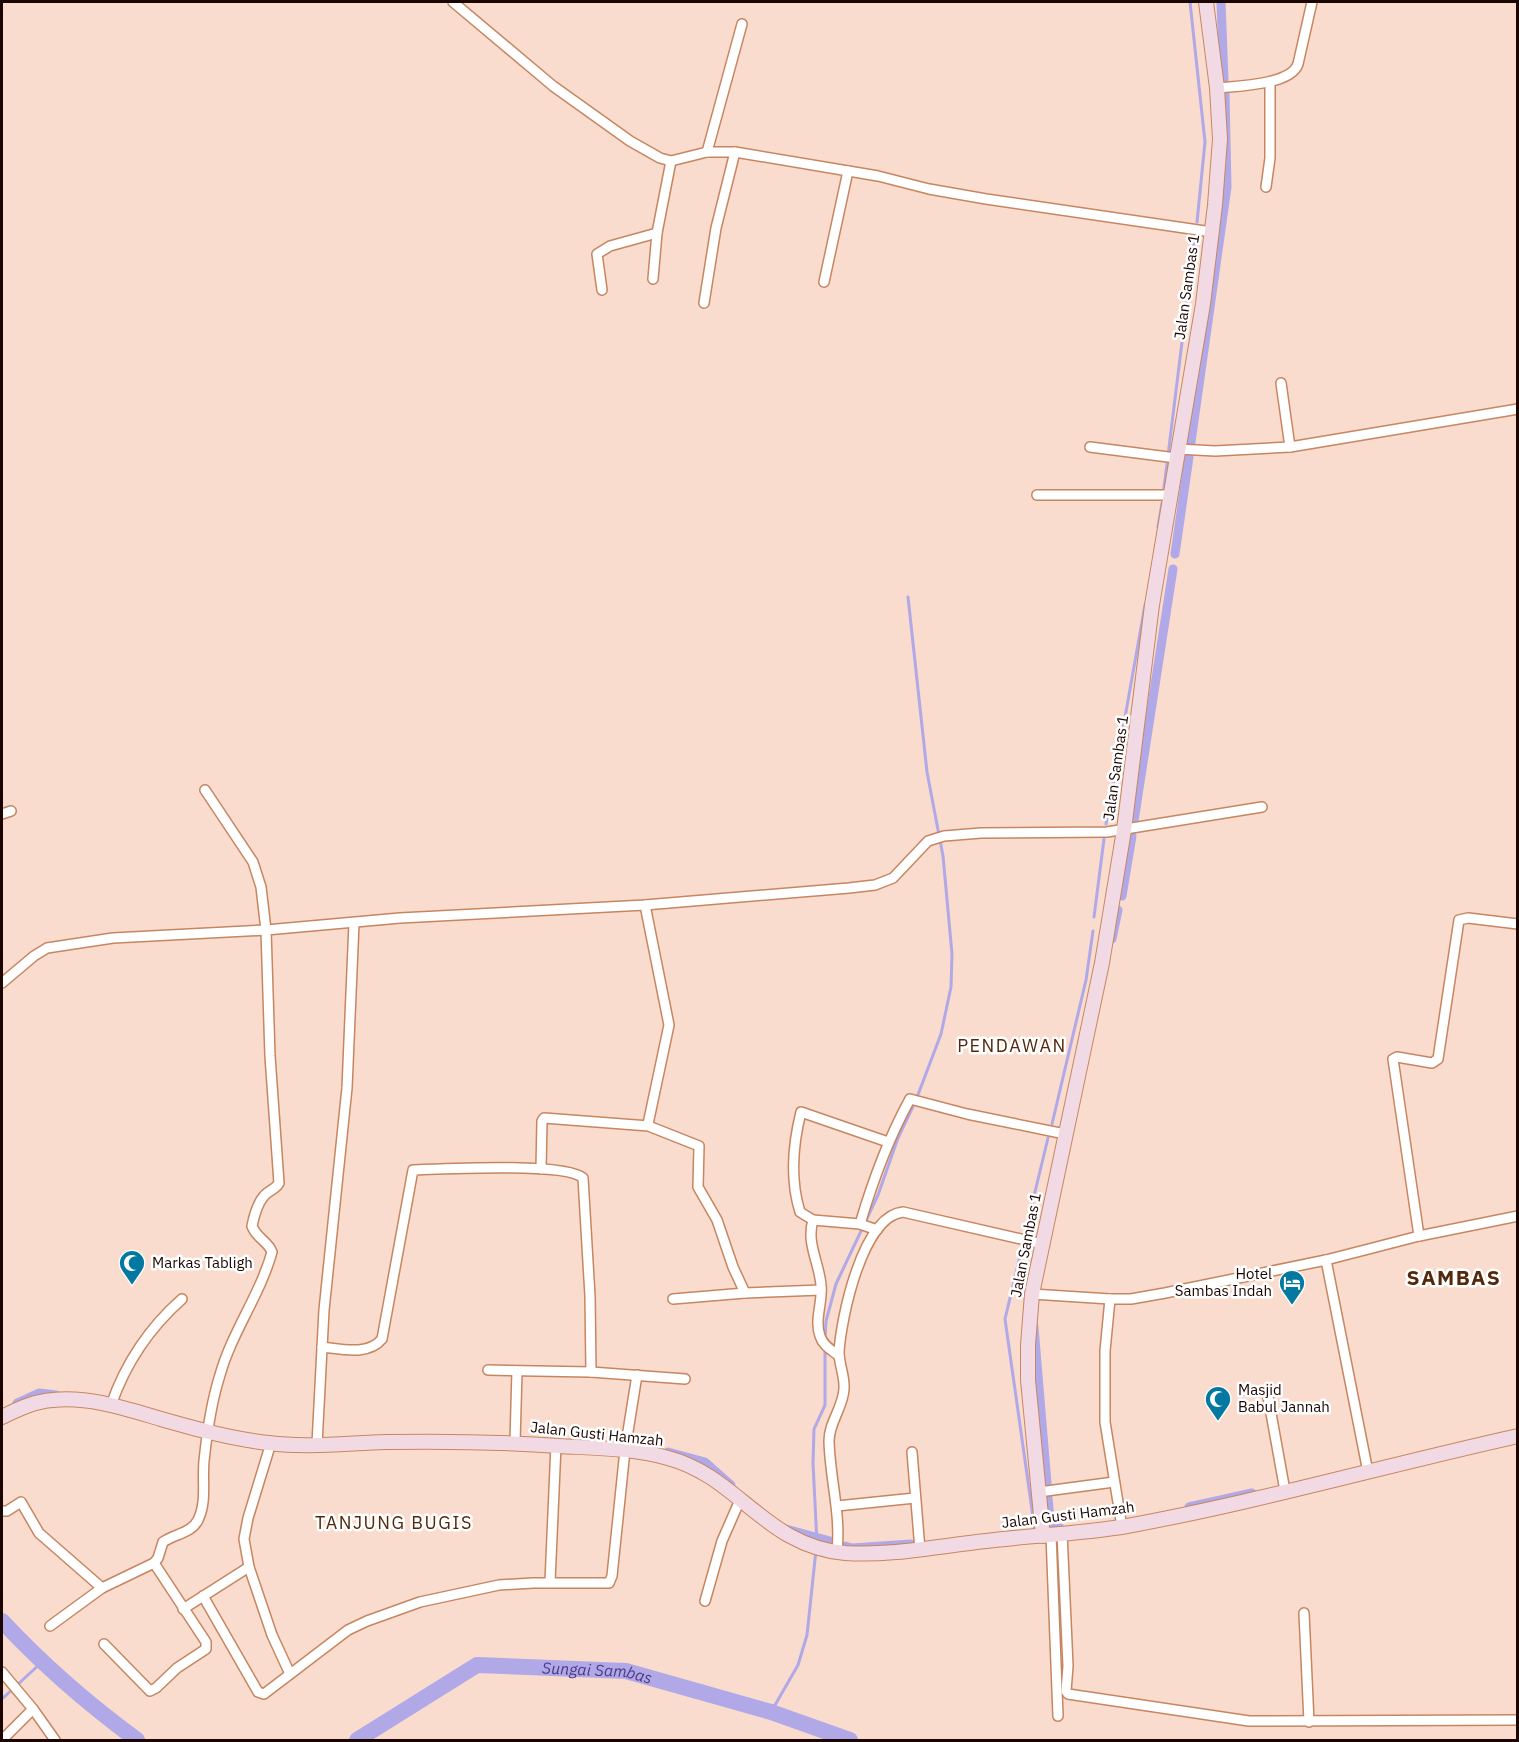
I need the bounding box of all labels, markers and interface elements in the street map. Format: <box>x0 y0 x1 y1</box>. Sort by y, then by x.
street label: Jalan Sambas 1 <box>1170 233 1203 341</box>
street label: Jalan Sambas 1 <box>1099 714 1132 822</box>
district label: PENDAWAN <box>957 1034 1067 1057</box>
street label: Jalan Sambas 1 <box>1006 1191 1045 1299</box>
mosque icon: Markas Tabligh <box>117 1248 147 1286</box>
place label: Markas Tabligh <box>152 1253 253 1272</box>
district label: SAMBAS <box>1407 1263 1501 1291</box>
place label: Hotel Sambas Indah <box>1175 1264 1272 1300</box>
hotel icon: Hotel Sambas Indah <box>1277 1268 1307 1306</box>
place label: Masjid Babul Jannah <box>1238 1380 1330 1416</box>
mosque icon: Masjid Babul Jannah <box>1203 1384 1233 1422</box>
street label: Jalan Gusti Hamzah <box>530 1417 665 1450</box>
street label: Jalan Gusti Hamzah <box>1000 1497 1135 1532</box>
district label: TANJUNG BUGIS <box>315 1511 473 1534</box>
water label: Sungai Sambas <box>542 1658 655 1688</box>

